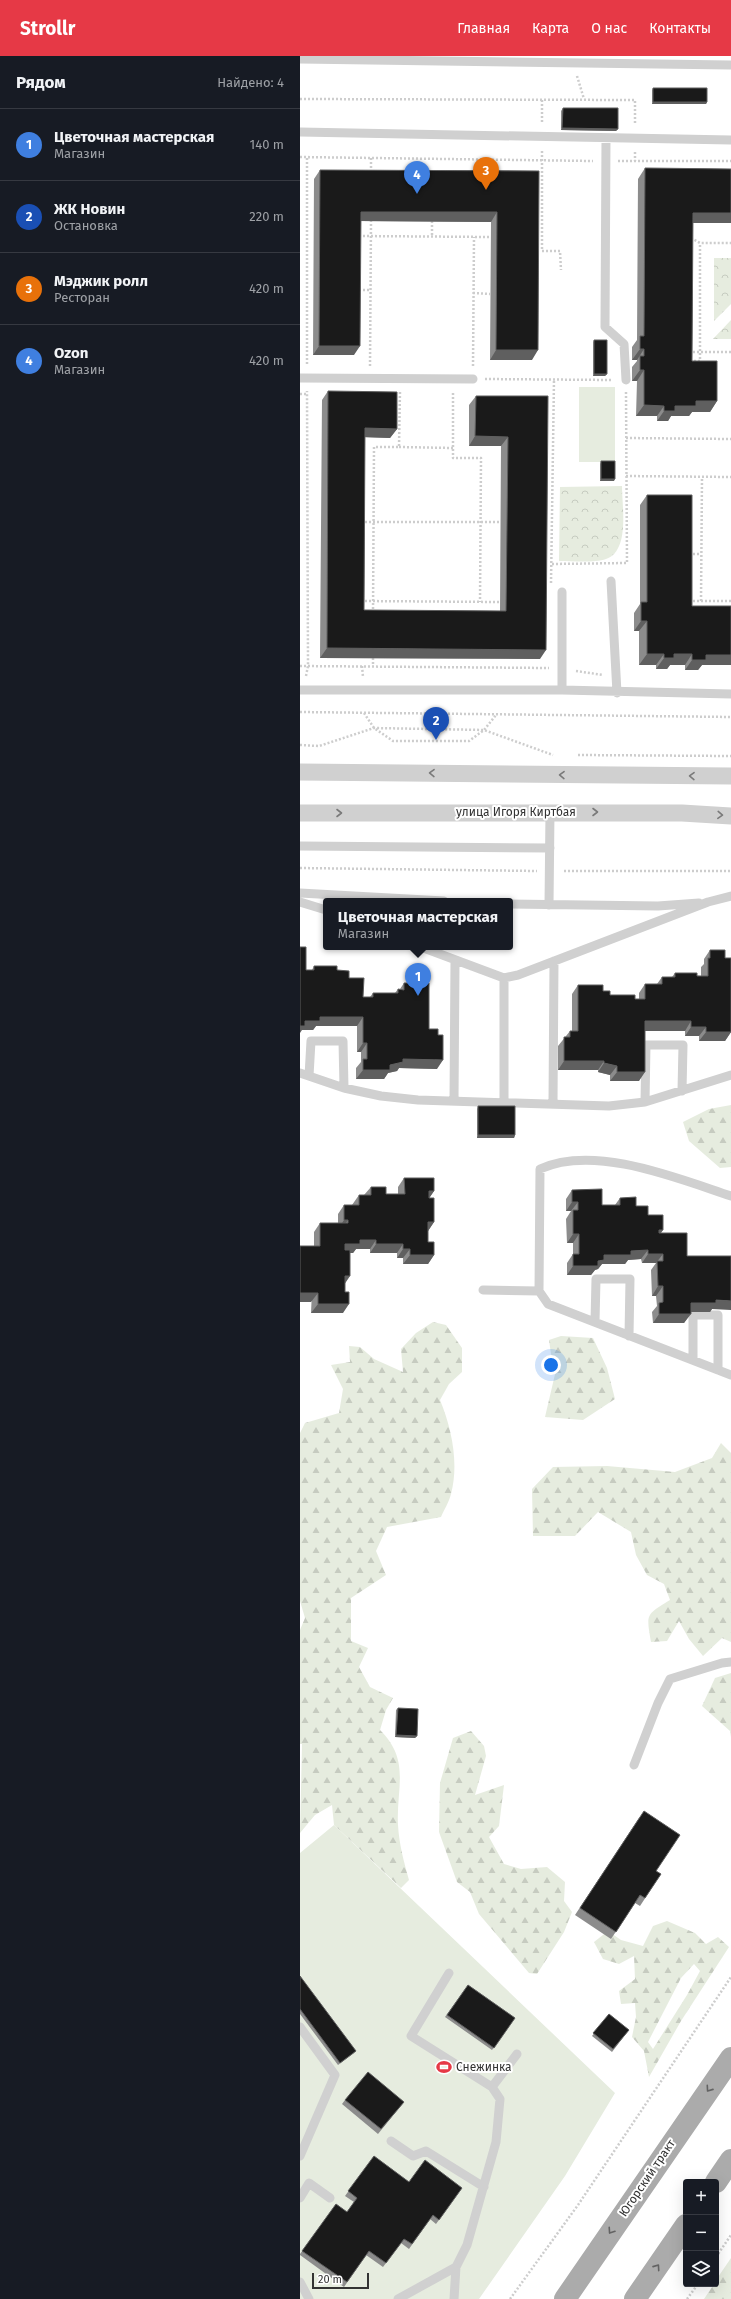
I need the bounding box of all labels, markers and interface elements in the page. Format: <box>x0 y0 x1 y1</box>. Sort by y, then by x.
text: Strollr <box>20 17 75 40</box>
text: Главная <box>457 20 510 37</box>
text: Карта <box>532 20 569 37</box>
text: О нас <box>591 20 627 37</box>
text: Контакты <box>649 20 711 37</box>
text: Рядом <box>16 72 66 93</box>
text: Найдено: 4 <box>217 75 284 90</box>
text: Цветочная мастерская <box>54 128 214 146</box>
text: 1 <box>26 137 32 152</box>
text: 140 m <box>250 137 284 152</box>
text: Магазин <box>54 146 105 161</box>
pin: 3 <box>473 157 499 190</box>
pin: 4 <box>404 161 430 194</box>
text: ЖК Новин <box>54 200 125 218</box>
text: 2 <box>26 209 32 224</box>
text: 220 m <box>249 209 284 224</box>
text: Остановка <box>54 218 118 233</box>
text: Мэджик ролл <box>54 272 148 290</box>
text: 3 <box>26 281 32 296</box>
text: 420 m <box>249 281 284 296</box>
text: Ресторан <box>54 290 110 305</box>
text: Ozon <box>54 344 88 362</box>
text: 4 <box>25 353 33 368</box>
text: 420 m <box>249 353 284 368</box>
text: Магазин <box>54 362 105 377</box>
pin: 2 <box>423 707 449 740</box>
one-way arrow <box>429 769 435 777</box>
one-way arrow <box>559 771 565 779</box>
one-way arrow <box>689 772 695 780</box>
street label: улица Игоря Киртбая <box>456 805 576 819</box>
one-way arrow <box>592 808 598 816</box>
one-way arrow <box>336 809 342 817</box>
one-way arrow <box>717 811 723 820</box>
popup <box>323 898 513 950</box>
text: Цветочная мастерская <box>338 908 498 926</box>
text: Магазин <box>338 926 389 941</box>
pin: 1 <box>405 963 431 996</box>
your location <box>541 1355 561 1375</box>
sports icon: Снежинка <box>435 2058 453 2076</box>
place label: Снежинка <box>456 2060 512 2074</box>
one-way arrow <box>707 2085 714 2092</box>
street label: Югорский тракт <box>616 2136 678 2219</box>
map controls <box>683 2179 719 2287</box>
button: + <box>683 2179 719 2215</box>
button: − <box>683 2215 719 2251</box>
one-way arrow <box>608 2227 616 2234</box>
button: layers <box>683 2251 719 2287</box>
one-way arrow <box>652 2264 660 2271</box>
scale bar <box>312 2271 369 2290</box>
text: 20 m <box>318 2273 342 2286</box>

